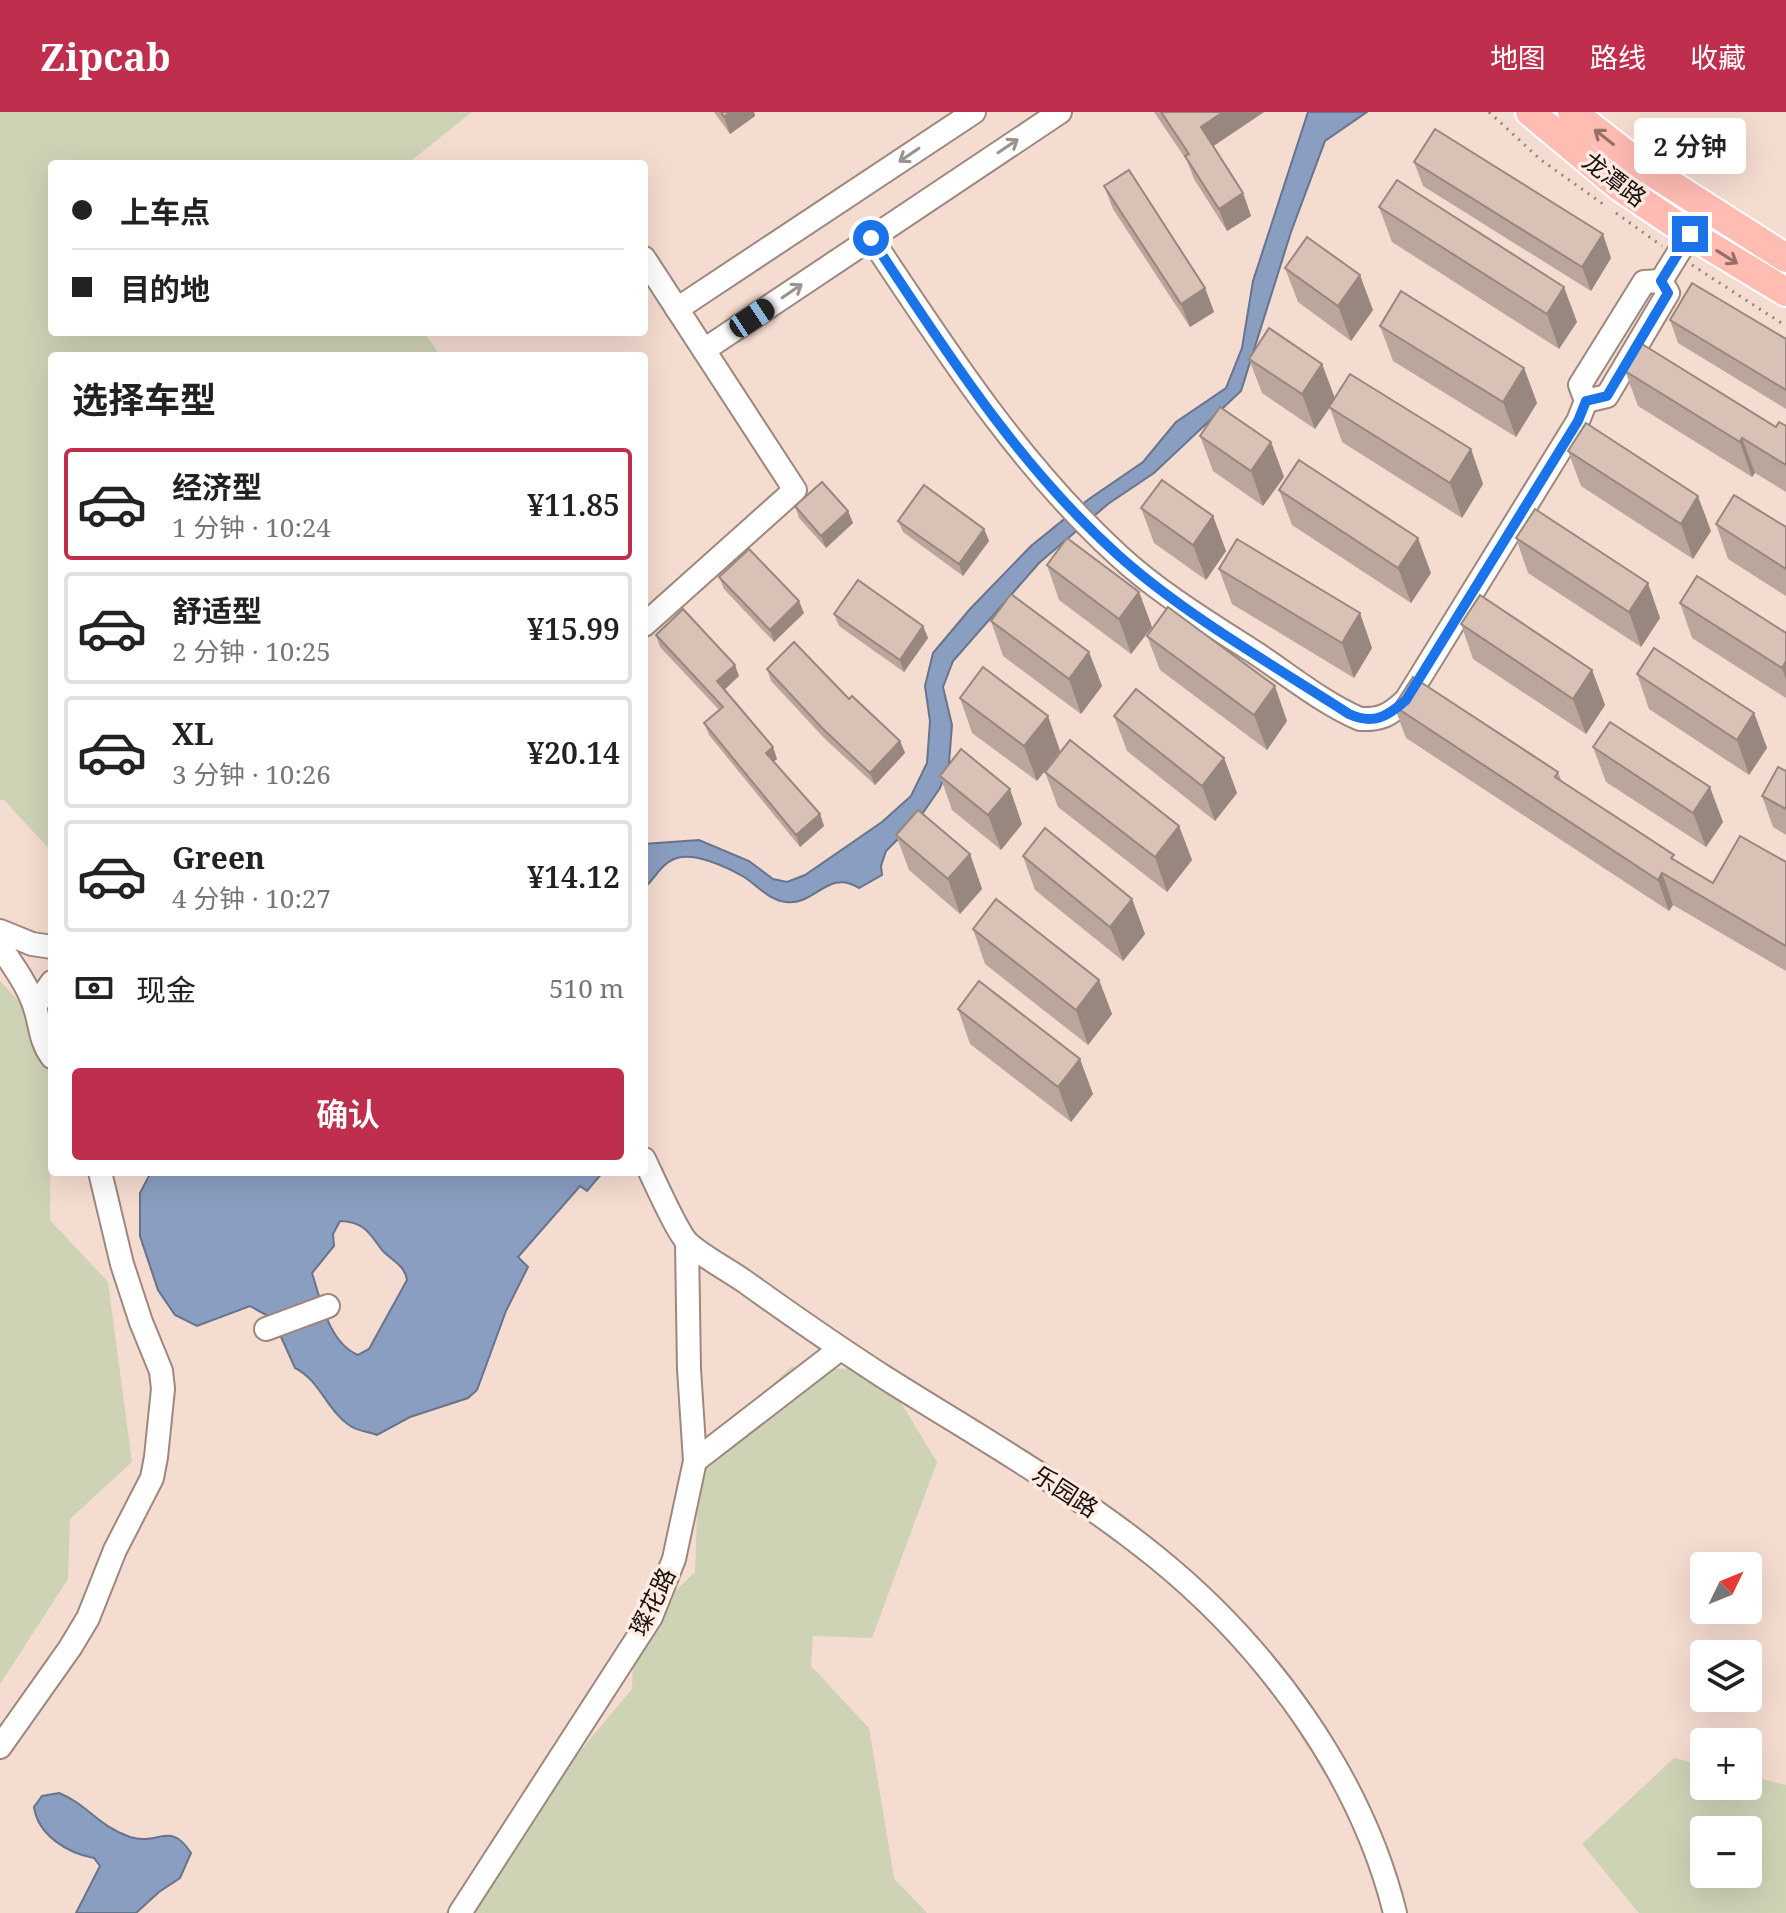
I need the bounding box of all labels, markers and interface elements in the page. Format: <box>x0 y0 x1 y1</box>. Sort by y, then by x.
text: Zipcab <box>40 30 171 82</box>
text: 地图 <box>1490 38 1546 76</box>
text: 路线 <box>1590 38 1646 76</box>
text: 收藏 <box>1690 38 1746 76</box>
callout: 2 分钟 <box>1634 118 1746 174</box>
text: 2 分钟 <box>1653 128 1727 164</box>
one-way arrow <box>1594 129 1615 146</box>
one-way arrow <box>996 138 1019 154</box>
street label: 龙潭路 <box>1576 144 1654 214</box>
one-way arrow <box>898 147 920 163</box>
text: 上车点 <box>120 191 210 232</box>
route end <box>1672 216 1708 252</box>
route start <box>853 220 889 256</box>
one-way arrow <box>1716 249 1738 266</box>
text: 目的地 <box>120 268 210 309</box>
one-way arrow <box>780 283 803 299</box>
car <box>725 295 779 341</box>
text: 选择车型 <box>72 375 216 424</box>
text: 经济型 <box>172 466 262 507</box>
icon: car <box>76 468 148 540</box>
text: ¥11.85 <box>527 484 620 525</box>
text: 1 分钟 · 10:24 <box>172 509 331 545</box>
text: 舒适型 <box>172 590 262 631</box>
icon: car <box>76 592 148 664</box>
text: ¥15.99 <box>527 608 620 649</box>
text: 2 分钟 · 10:25 <box>172 633 331 669</box>
text: XL <box>172 713 214 754</box>
icon: car <box>76 716 148 788</box>
text: ¥20.14 <box>527 732 620 773</box>
text: 3 分钟 · 10:26 <box>172 756 331 792</box>
text: Green <box>172 837 265 878</box>
icon: car <box>76 840 148 912</box>
text: ¥14.12 <box>527 856 620 897</box>
text: 4 分钟 · 10:27 <box>172 880 331 916</box>
icon: cash <box>72 966 116 1010</box>
text: 现金 <box>136 969 196 1010</box>
text: 510 m <box>549 970 624 1006</box>
button: 确认 <box>72 1068 624 1160</box>
street label: 乐园路 <box>1027 1457 1105 1524</box>
north arrow <box>1690 1552 1762 1624</box>
map controls <box>1690 1552 1762 1888</box>
street label: 璨花路 <box>621 1562 682 1641</box>
button: layers <box>1690 1640 1762 1712</box>
button: + <box>1690 1728 1762 1800</box>
button: − <box>1690 1816 1762 1888</box>

